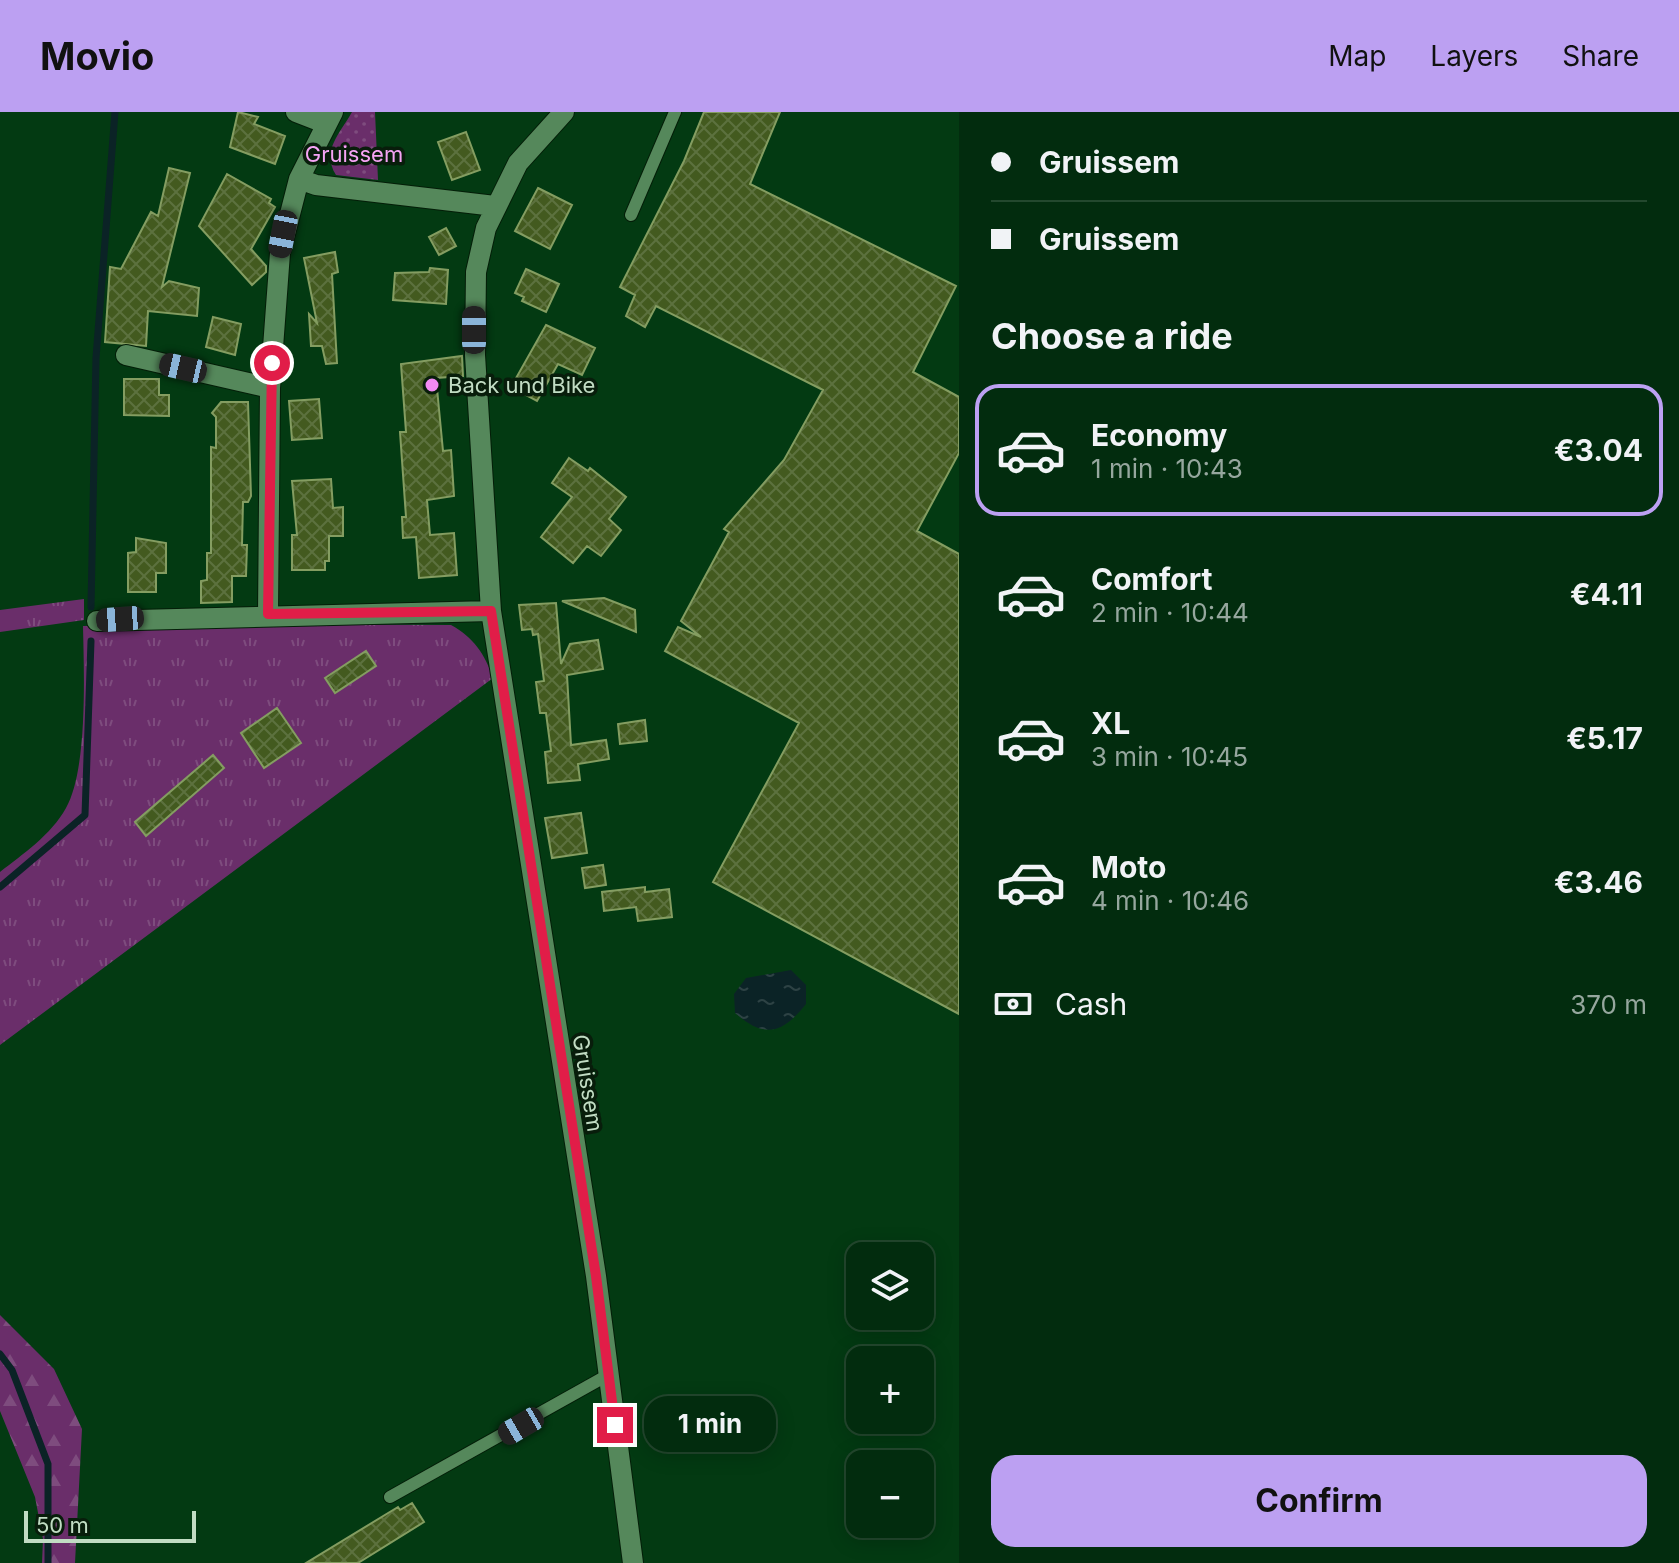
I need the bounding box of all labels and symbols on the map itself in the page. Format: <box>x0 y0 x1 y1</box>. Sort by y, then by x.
park label: Gruissem <box>305 141 403 167</box>
car <box>267 208 299 260</box>
car <box>462 306 486 354</box>
route start <box>254 345 290 381</box>
car <box>157 351 209 385</box>
place label: Back und Bike <box>448 372 595 398</box>
marker: Back und Bike <box>423 376 441 394</box>
car <box>95 605 145 633</box>
street label: Gruissem <box>567 1032 609 1134</box>
callout: 1 min <box>643 1397 775 1453</box>
car <box>494 1404 548 1448</box>
route end <box>597 1407 633 1443</box>
scale bar <box>24 1507 196 1543</box>

